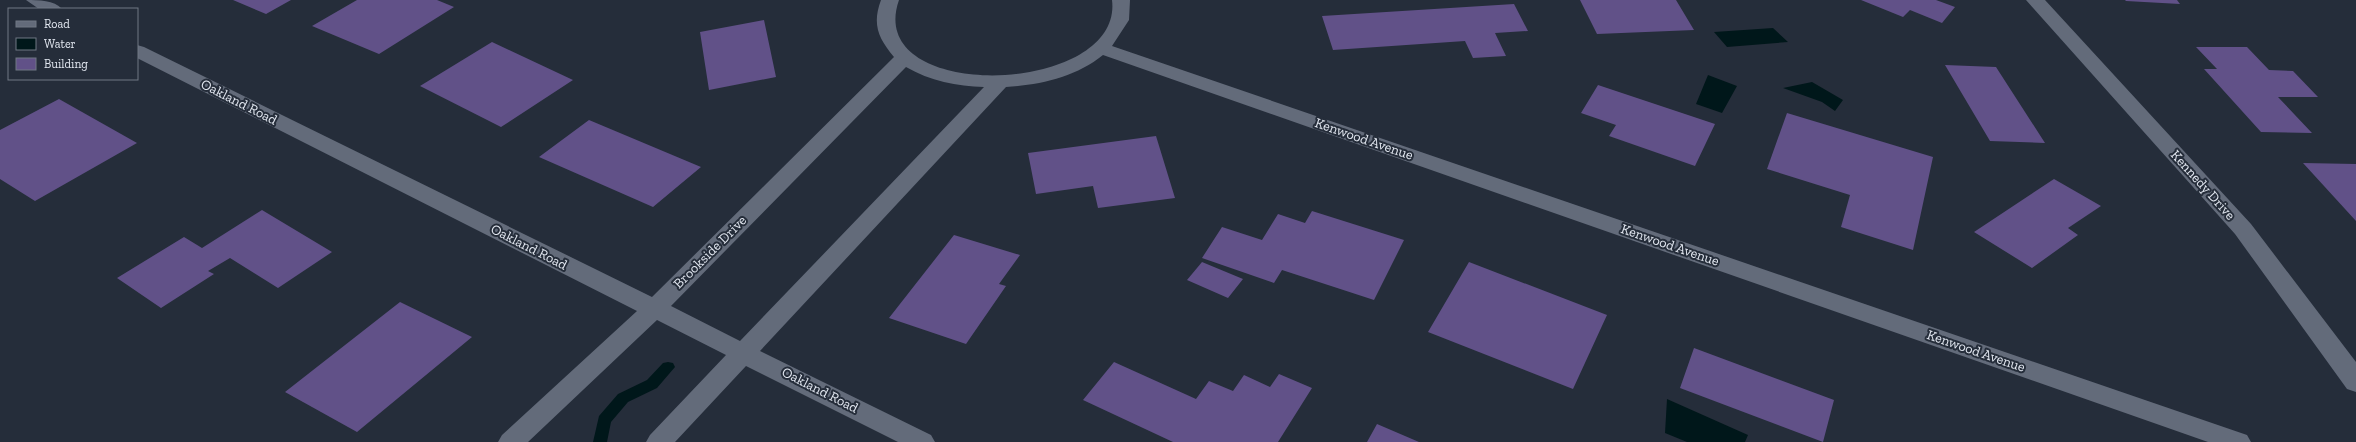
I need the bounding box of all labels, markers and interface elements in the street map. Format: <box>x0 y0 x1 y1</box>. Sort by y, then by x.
legend <box>8 8 138 80</box>
text: Road <box>44 17 70 31</box>
text: Water <box>44 37 76 51</box>
text: Building <box>44 57 88 71</box>
street label: Oakland Road <box>198 75 280 129</box>
street label: Kenwood Avenue <box>1313 114 1416 164</box>
street label: Kennedy Drive <box>2167 146 2239 224</box>
street label: Brookside Drive <box>670 212 750 292</box>
street label: Oakland Road <box>488 220 570 274</box>
street label: Kenwood Avenue <box>1619 220 1722 270</box>
street label: Kenwood Avenue <box>1925 326 2028 376</box>
street label: Oakland Road <box>779 363 861 417</box>

